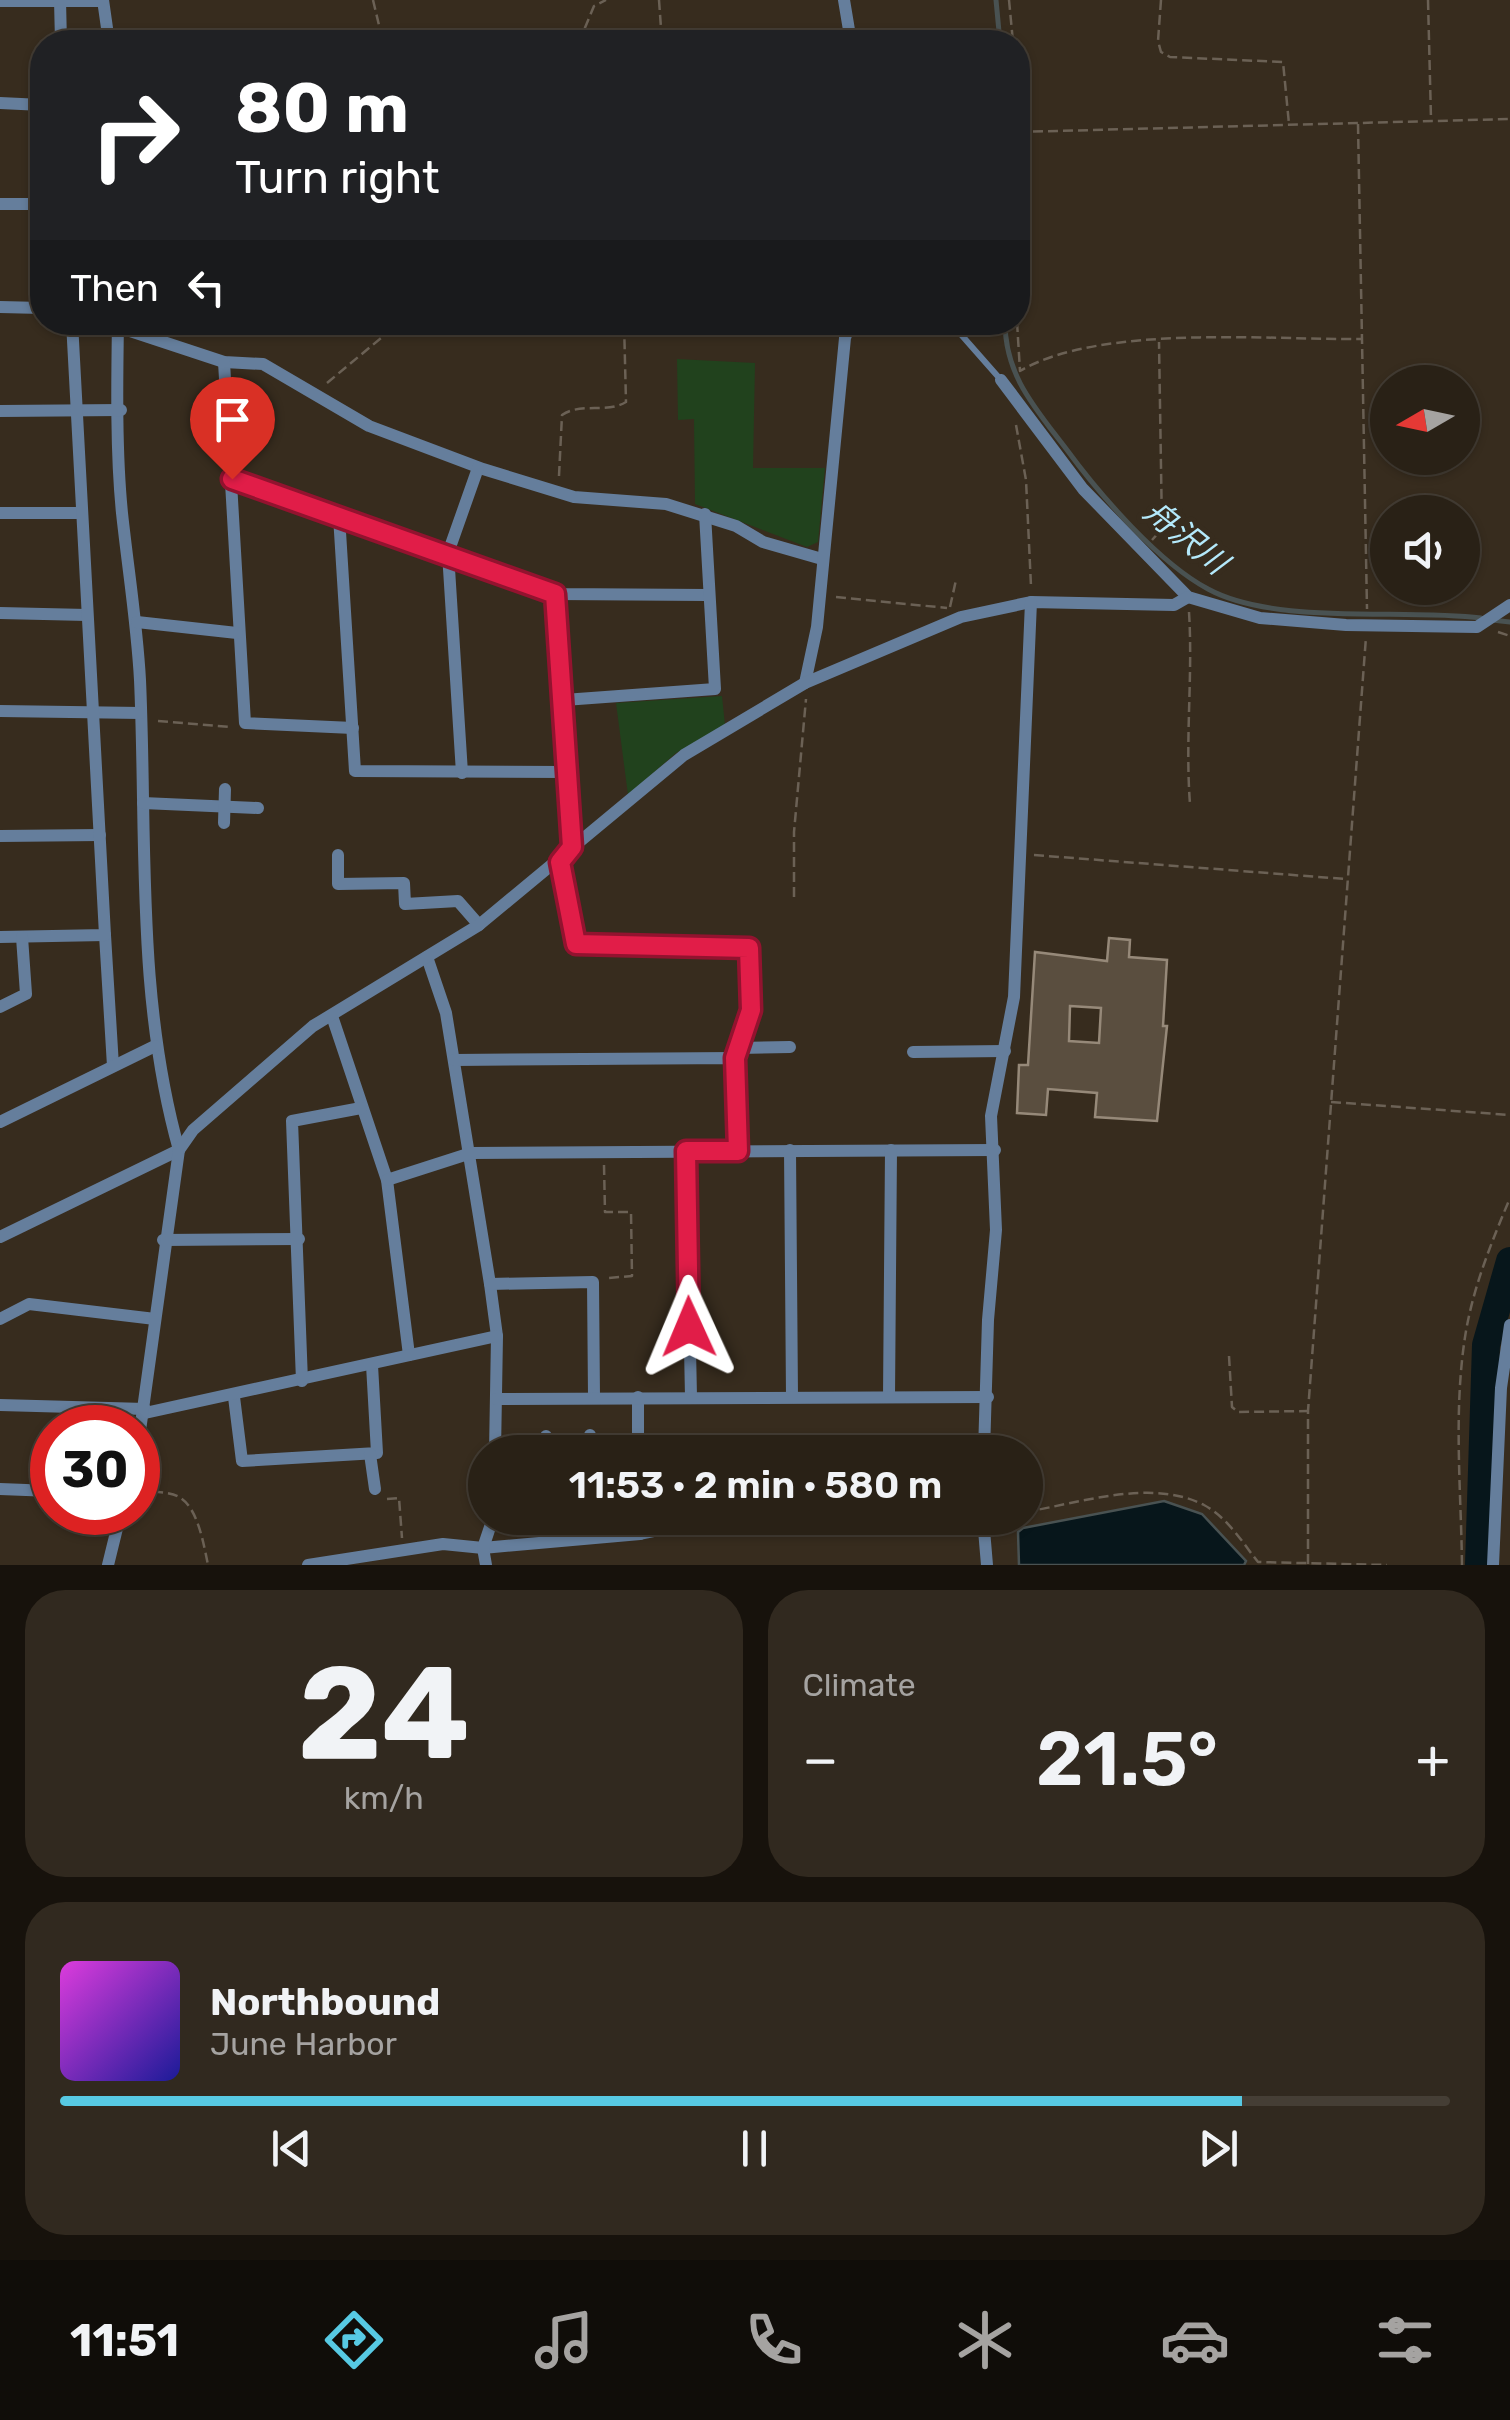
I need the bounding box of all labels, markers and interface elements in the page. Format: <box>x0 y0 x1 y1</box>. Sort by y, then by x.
text: 80 m <box>235 67 409 150</box>
icon: right <box>70 70 200 200</box>
text: Turn right <box>235 151 439 204</box>
icon: left <box>179 260 234 315</box>
text: Then <box>70 265 159 311</box>
north arrow <box>1370 365 1480 475</box>
map controls <box>1370 365 1480 605</box>
pin <box>190 377 275 480</box>
icon: arrive <box>205 392 260 447</box>
water label: 舟沢川 <box>1137 492 1238 584</box>
button: sound <box>1370 495 1480 605</box>
position arrow <box>637 1275 741 1379</box>
speed limit sign: 30 <box>30 1405 160 1535</box>
text: 11:53 · 2 min · 580 m <box>569 1462 942 1508</box>
text: 24 <box>297 1636 470 1791</box>
text: Climate <box>803 1666 916 1704</box>
text: 21.5° <box>1036 1715 1218 1804</box>
text: − <box>803 1727 838 1792</box>
text: + <box>1416 1727 1450 1792</box>
text: km/h <box>344 1779 424 1817</box>
text: Northbound <box>210 1979 440 2025</box>
text: June Harbor <box>210 2025 397 2063</box>
icon: previous <box>264 2121 319 2176</box>
icon: pause <box>727 2121 782 2176</box>
icon: next <box>1191 2121 1246 2176</box>
icon: directions <box>319 2305 389 2375</box>
icon: music <box>529 2305 599 2375</box>
icon: phone <box>739 2305 809 2375</box>
icon: climate <box>950 2305 1020 2375</box>
icon: car <box>1160 2305 1230 2375</box>
icon: filters <box>1370 2305 1440 2375</box>
text: 11:51 <box>70 2314 179 2367</box>

